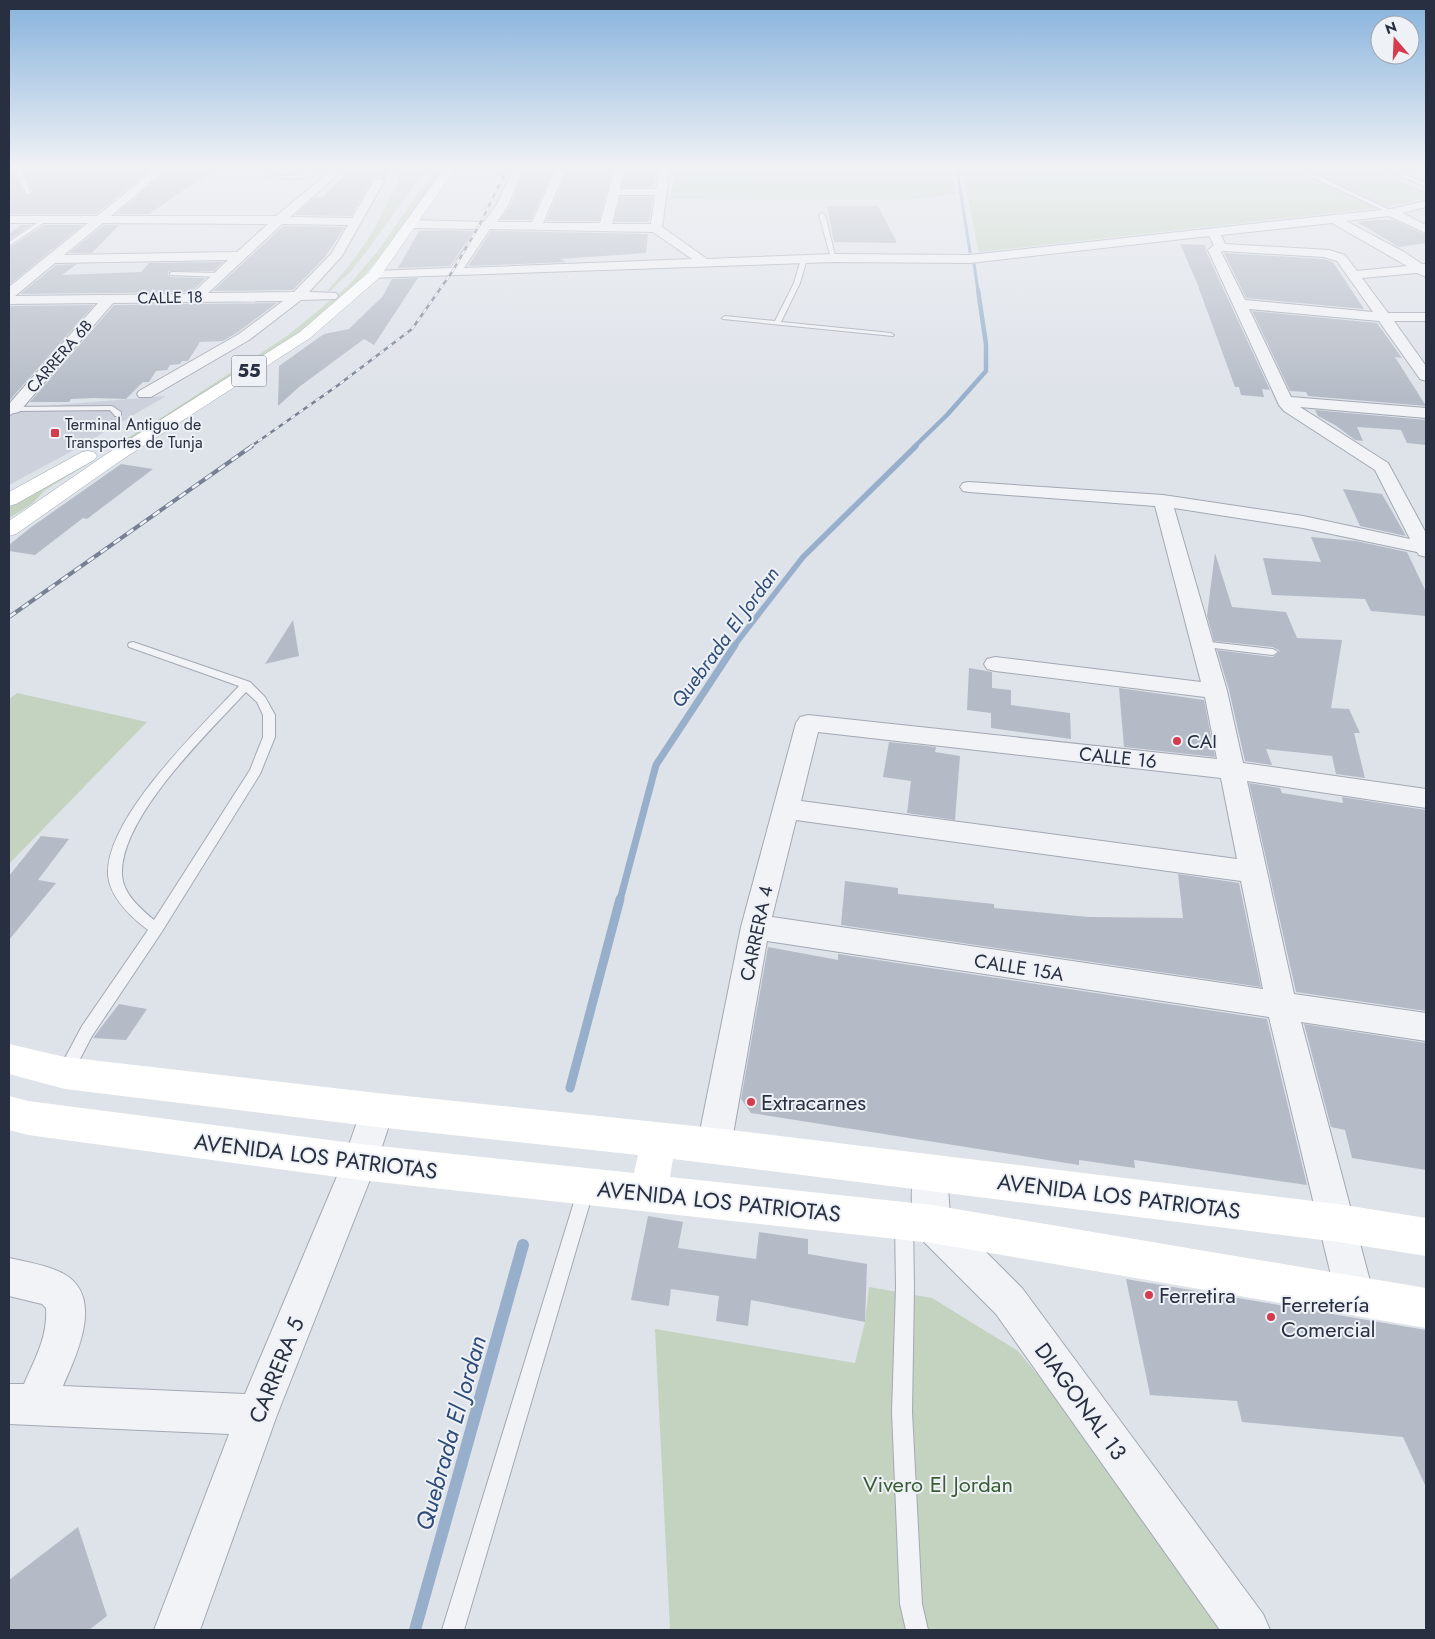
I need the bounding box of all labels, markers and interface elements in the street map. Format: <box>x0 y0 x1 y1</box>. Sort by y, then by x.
north arrow <box>1370 15 1420 65</box>
text: N <box>1382 16 1399 39</box>
street label: CALLE 18 <box>137 285 203 310</box>
street label: CARRERA 6B <box>21 315 98 398</box>
road number: 55 <box>232 356 266 386</box>
place label: Terminal Antiguo de Transportes de Tunja <box>65 413 203 454</box>
marker: Terminal Antiguo de Transportes de Tunja <box>49 427 61 439</box>
water label: Quebrada El Jordan <box>664 561 786 714</box>
place label: CAI <box>1187 728 1217 755</box>
marker: CAI <box>1171 735 1183 747</box>
street label: CALLE 16 <box>1078 740 1158 775</box>
street label: CARRERA 4 <box>733 883 780 983</box>
street label: CALLE 15A <box>972 947 1066 988</box>
place label: Extracarnes <box>761 1086 866 1118</box>
marker: Extracarnes <box>745 1096 757 1108</box>
street label: AVENIDA LOS PATRIOTAS <box>193 1125 439 1187</box>
street label: AVENIDA LOS PATRIOTAS <box>996 1165 1242 1227</box>
street label: AVENIDA LOS PATRIOTAS <box>596 1172 842 1230</box>
place label: Ferretira <box>1159 1279 1236 1311</box>
place label: Ferretería Comercial <box>1281 1288 1376 1345</box>
marker: Ferretira <box>1143 1289 1155 1301</box>
marker: Ferretería Comercial <box>1265 1311 1277 1323</box>
street label: CARRERA 5 <box>240 1312 312 1428</box>
water label: Quebrada El Jordan <box>406 1331 495 1534</box>
street label: DIAGONAL 13 <box>1027 1336 1135 1466</box>
park label: Vivero El Jordan <box>863 1468 1013 1500</box>

